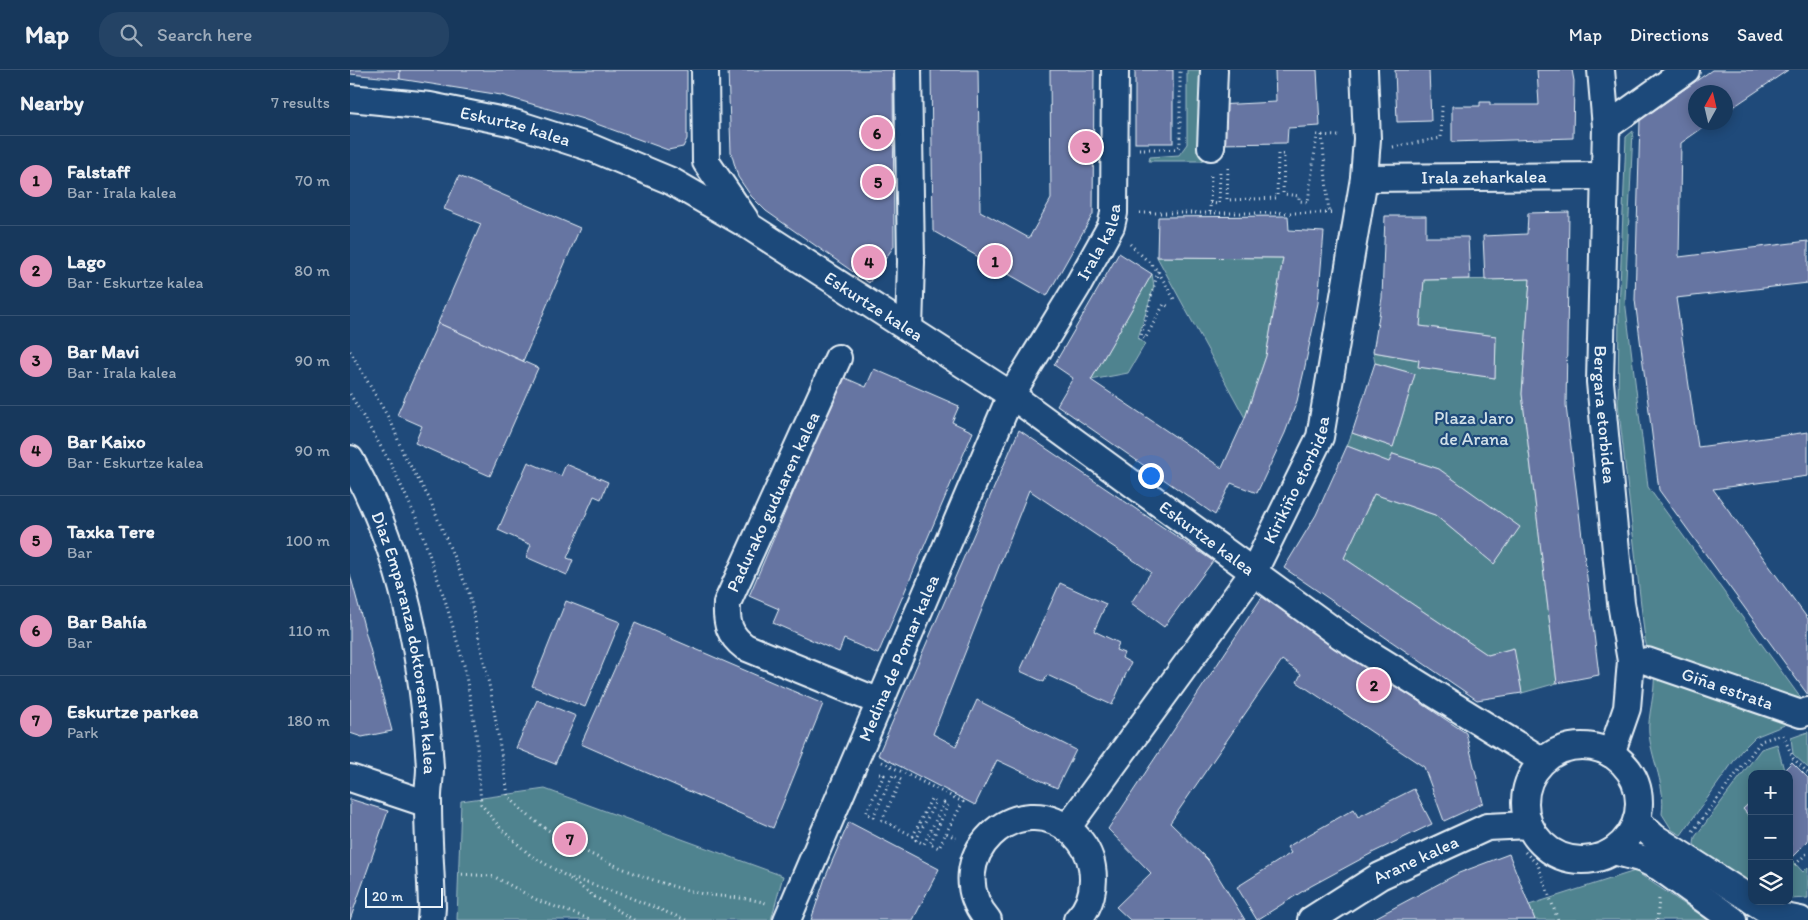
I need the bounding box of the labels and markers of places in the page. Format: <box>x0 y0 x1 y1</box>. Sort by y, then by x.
pin: 6 <box>861 114 893 152</box>
pin: 3 <box>1070 128 1102 166</box>
pin: 5 <box>862 163 894 201</box>
pin: 1 <box>979 242 1011 280</box>
pin: 4 <box>853 243 885 281</box>
pin: 2 <box>1358 666 1390 704</box>
pin: 7 <box>554 820 586 858</box>

